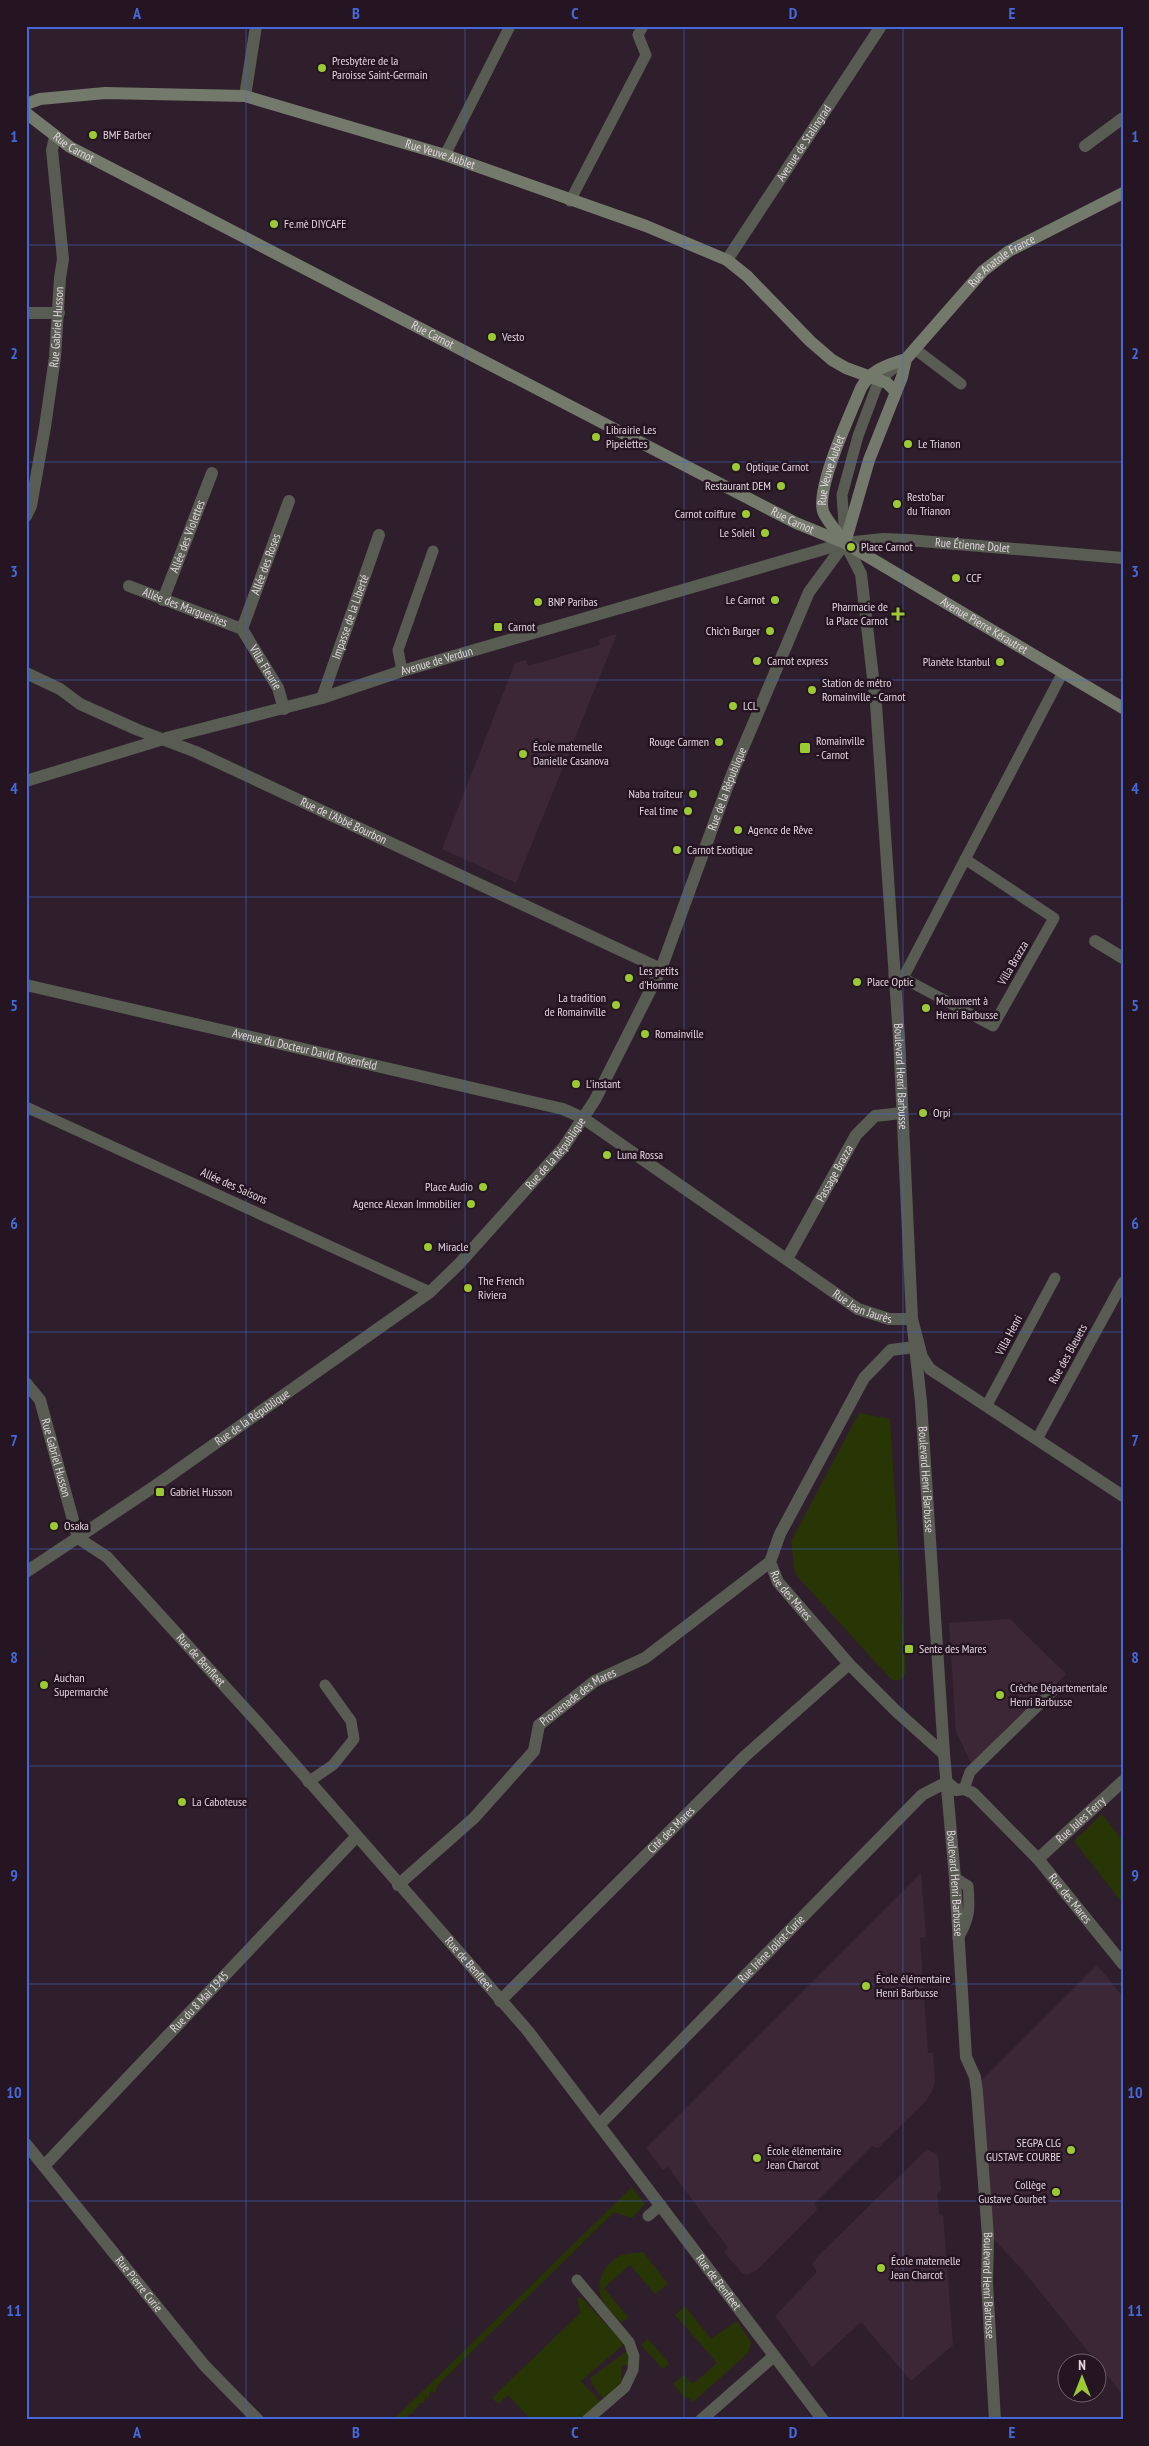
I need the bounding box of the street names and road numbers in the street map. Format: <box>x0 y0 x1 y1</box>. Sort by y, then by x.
street label: Avenue de Stalingrad <box>773 102 834 184</box>
street label: Rue Carnot <box>50 129 98 166</box>
street label: Rue Veuve Aublet <box>404 136 478 172</box>
street label: Rue Anatole France <box>964 231 1037 290</box>
street label: Rue Gabriel Husson <box>46 286 66 368</box>
street label: Rue Carnot <box>409 317 457 352</box>
street label: Rue Veuve Aublet <box>814 432 848 506</box>
street label: Allée des Violettes <box>166 498 208 575</box>
street label: Rue Carnot <box>769 503 817 537</box>
street label: Allée des Roses <box>247 531 283 597</box>
street label: Rue Étienne Dolet <box>934 534 1011 556</box>
street label: Impasse de la Liberté <box>328 572 372 661</box>
street label: Allée des Marguerites <box>141 584 230 630</box>
street label: Avenue Pierre Kérautret <box>938 594 1031 657</box>
street label: Villa Fleurie <box>246 641 285 692</box>
street label: Avenue de Verdun <box>399 643 474 678</box>
street label: Rue de la République <box>704 745 750 832</box>
street label: Rue de l'Abbé Bourbon <box>298 794 389 847</box>
street label: Villa Brazza <box>994 938 1031 988</box>
street label: Boulevard Henri Barbusse <box>891 1023 911 1130</box>
street label: Avenue du Docteur David Rosenfeld <box>231 1025 379 1073</box>
street label: Rue de la République <box>522 1114 588 1192</box>
street label: Passage Brazza <box>812 1142 856 1204</box>
street label: Allée des Saisons <box>198 1164 270 1207</box>
street label: Rue Jean Jaurès <box>830 1286 892 1326</box>
street label: Villa Henri <box>991 1312 1025 1358</box>
street label: Rue des Bleuets <box>1045 1321 1090 1386</box>
street label: Rue de la République <box>212 1385 292 1449</box>
street label: Rue Gabriel Husson <box>38 1417 74 1499</box>
street label: Boulevard Henri Barbusse <box>916 1426 938 1533</box>
street label: Rue des Mares <box>767 1568 816 1623</box>
street label: Rue de Benfleet <box>173 1630 229 1690</box>
street label: Promenade des Mares <box>536 1664 618 1729</box>
street label: Rue Jules Ferry <box>1052 1793 1109 1846</box>
street label: Cité des Mares <box>644 1803 697 1856</box>
street label: Boulevard Henri Barbusse <box>944 1830 967 1937</box>
street label: Rue des Mares <box>1046 1870 1095 1926</box>
street label: Rue Irène Joliot-Curie <box>735 1911 808 1986</box>
street label: Rue de Benfleet <box>442 1933 497 1993</box>
street label: Rue du 8 Mai 1945 <box>167 1968 232 2035</box>
street label: Boulevard Henri Barbusse <box>980 2232 998 2339</box>
street label: Rue de Benfleet <box>693 2251 745 2313</box>
street label: Rue Pierre Curie <box>112 2253 166 2315</box>

